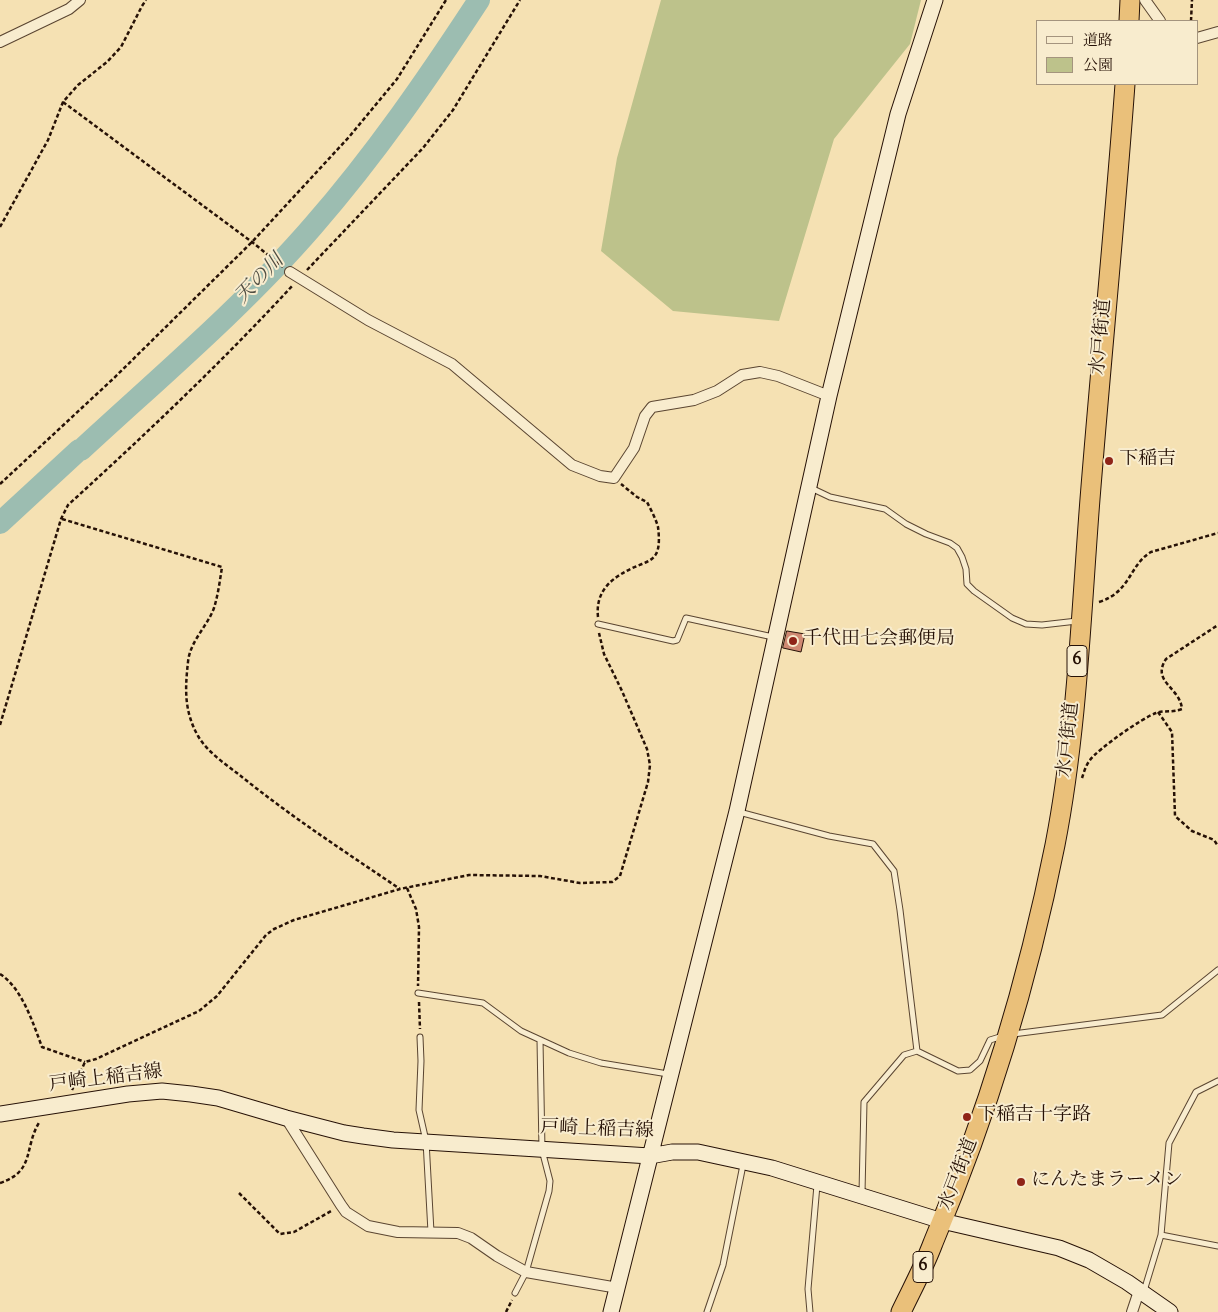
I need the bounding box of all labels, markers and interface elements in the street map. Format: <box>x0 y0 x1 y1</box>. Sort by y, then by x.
legend <box>1036 20 1198 85</box>
text: 道路 <box>1083 31 1113 52</box>
text: 公園 <box>1083 56 1113 77</box>
water label: 天の川 <box>232 250 290 310</box>
street label: 水戸街道 <box>1088 298 1118 376</box>
place label: 下稲吉 <box>1119 450 1176 472</box>
marker: 下稲吉 <box>1103 455 1115 467</box>
place label: 千代田七会郵便局 <box>803 630 955 652</box>
marker: 千代田七会郵便局 <box>787 635 799 647</box>
road number: 6 <box>1067 646 1087 676</box>
street label: 水戸街道 <box>1055 701 1085 779</box>
street label: 戸崎上稲吉線 <box>48 1062 164 1098</box>
place label: 下稲吉十字路 <box>977 1106 1091 1128</box>
marker: 下稲吉十字路 <box>961 1111 973 1123</box>
street label: 戸崎上稲吉線 <box>540 1118 654 1144</box>
street label: 水戸街道 <box>936 1135 984 1215</box>
place label: にんたまラーメン <box>1031 1171 1183 1193</box>
marker: にんたまラーメン <box>1015 1176 1027 1188</box>
road number: 6 <box>913 1252 933 1282</box>

